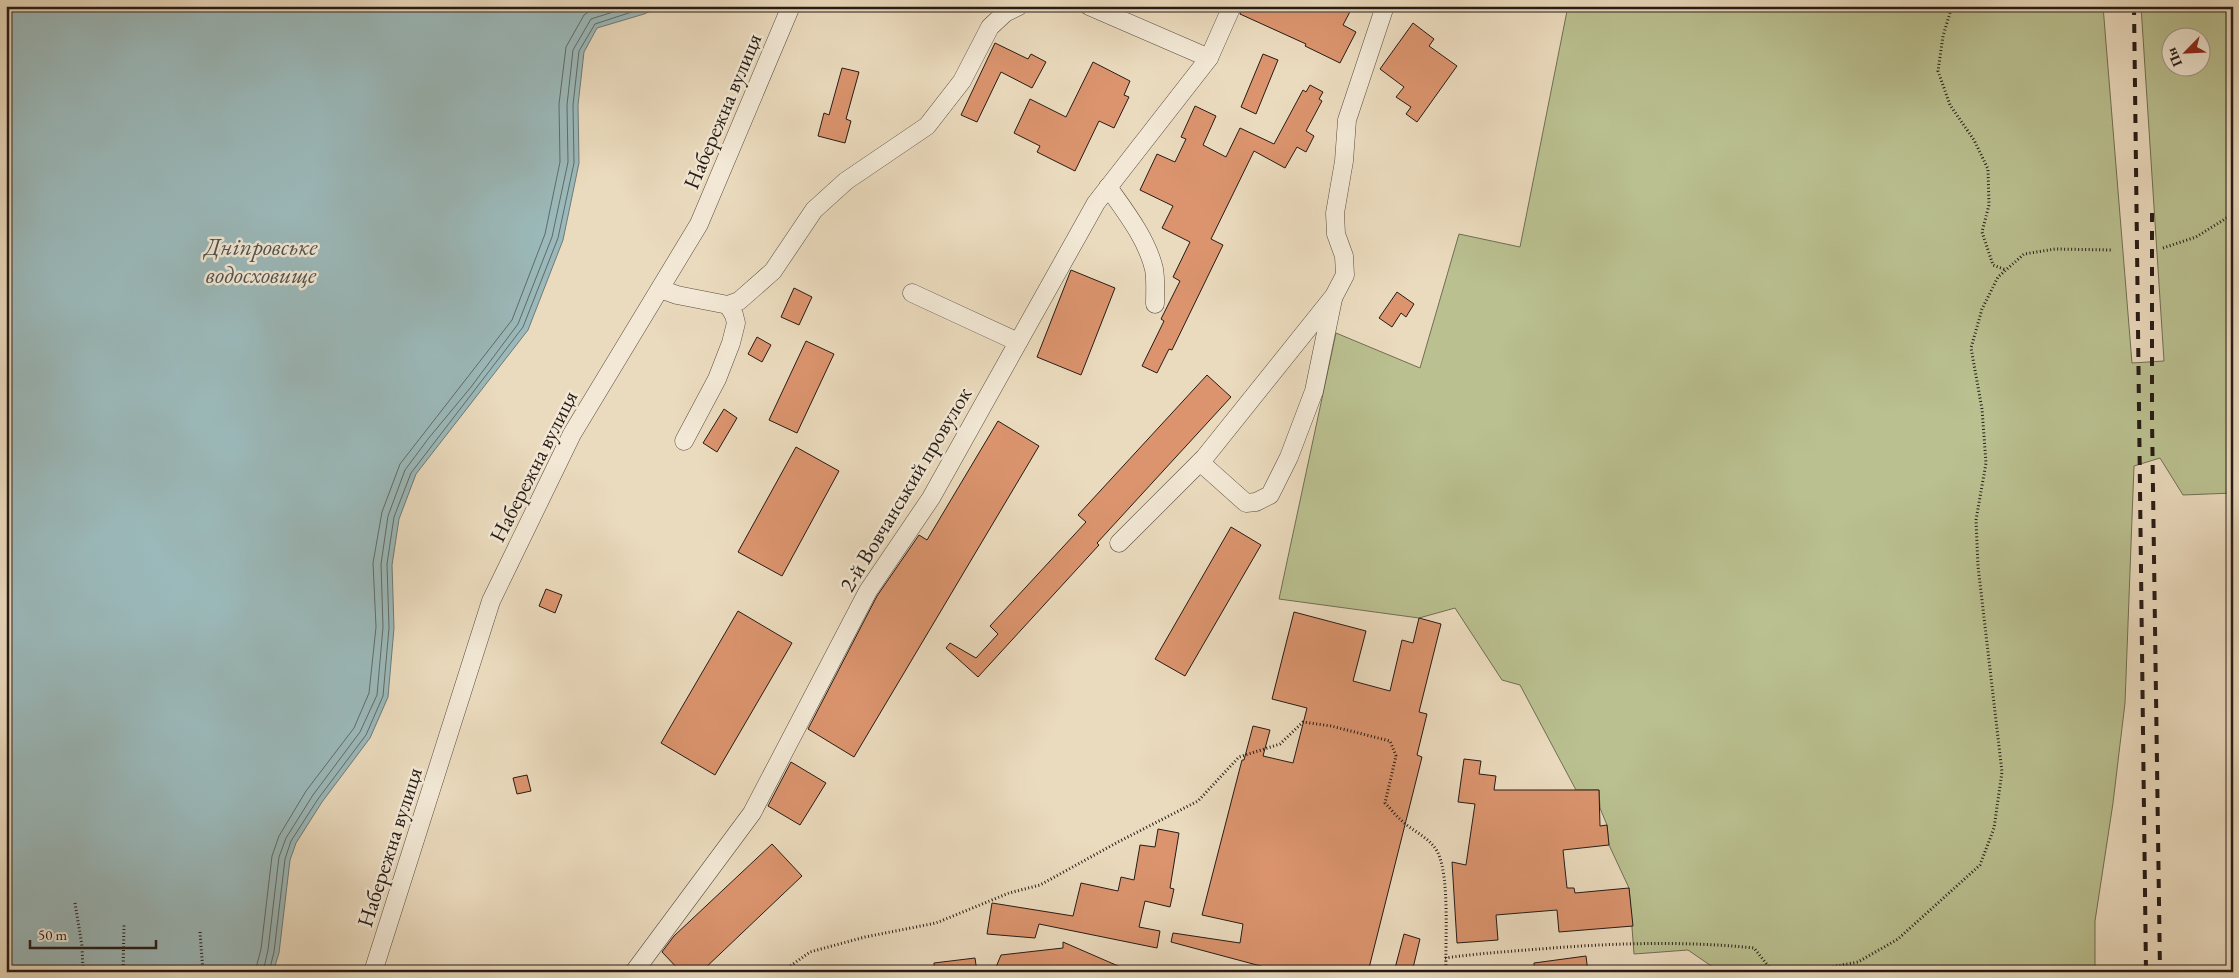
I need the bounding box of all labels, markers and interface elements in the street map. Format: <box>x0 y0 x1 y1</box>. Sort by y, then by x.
north arrow <box>2162 28 2212 78</box>
street label: Набережна вулиця <box>677 29 768 193</box>
text: Пн <box>2162 45 2186 70</box>
water label: Дніпровське водосховище <box>203 231 318 290</box>
street label: 2-й Вовчанський провулок <box>833 381 978 597</box>
street label: Набережна вулиця <box>483 385 584 547</box>
street label: Набережна вулиця <box>350 763 429 931</box>
scale bar <box>30 918 156 950</box>
text: 50 m <box>38 925 67 944</box>

